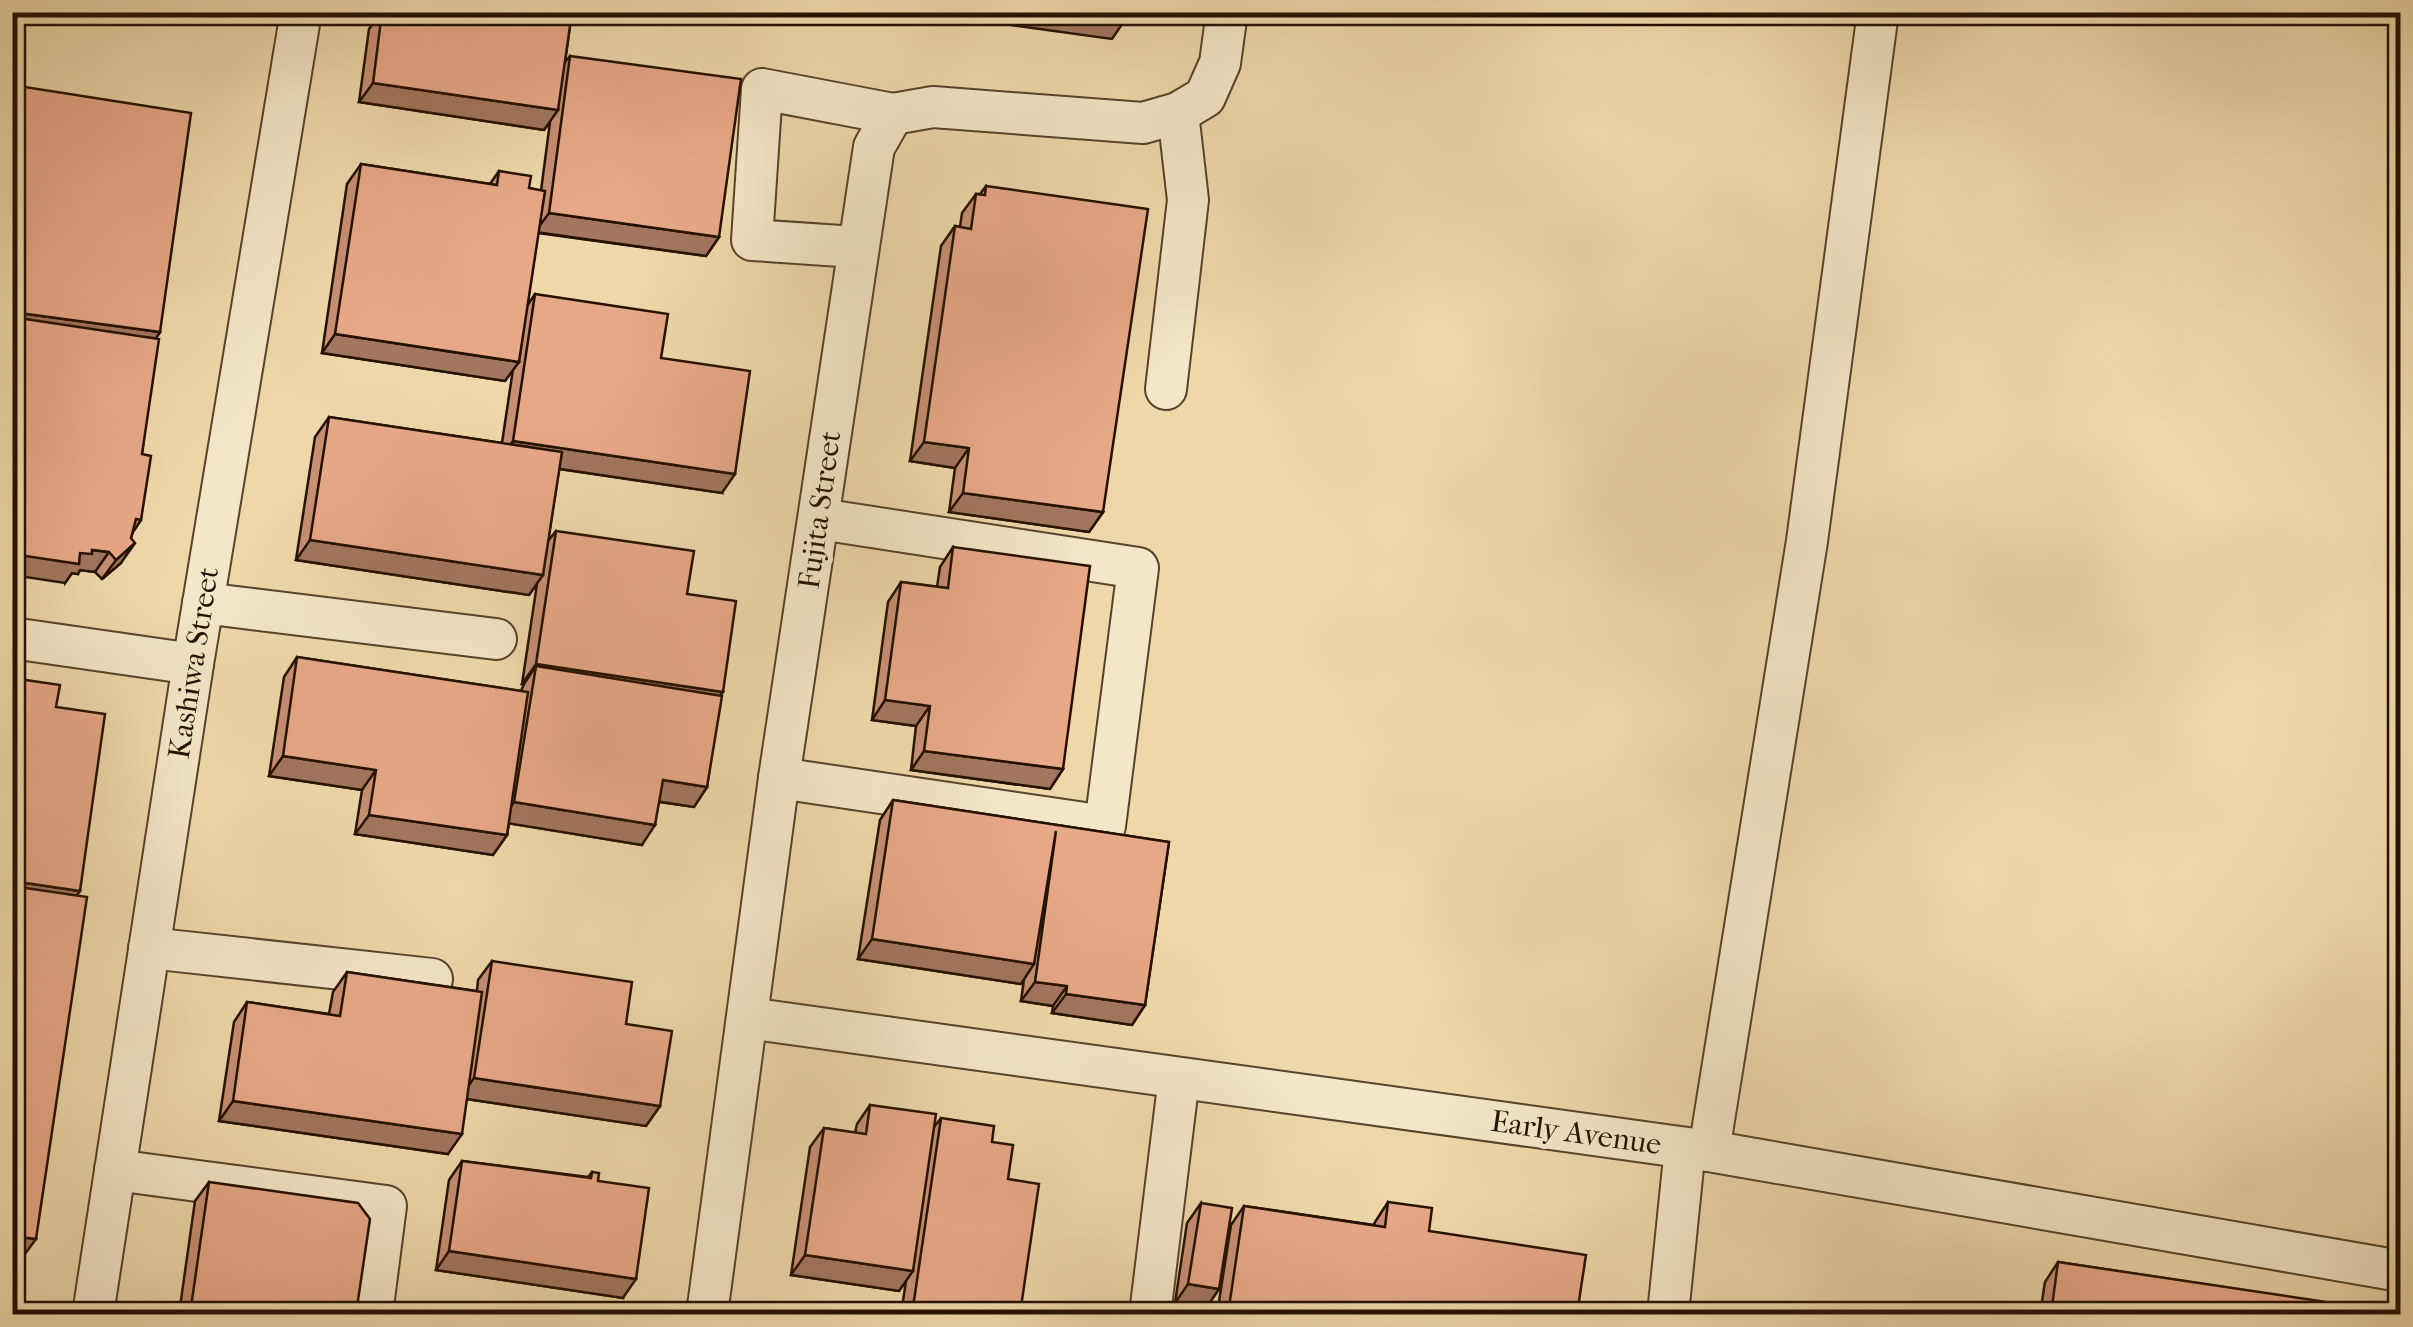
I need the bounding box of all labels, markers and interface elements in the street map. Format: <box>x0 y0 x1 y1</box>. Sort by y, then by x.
street label: Fujita Street <box>792 428 848 591</box>
street label: Kashiwa Street <box>162 564 226 761</box>
street label: Early Avenue <box>1489 1104 1664 1162</box>

